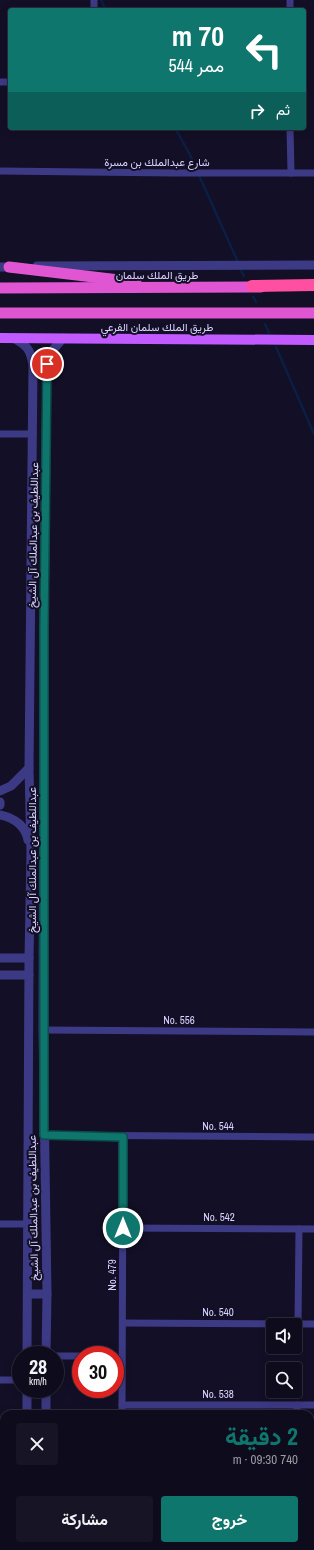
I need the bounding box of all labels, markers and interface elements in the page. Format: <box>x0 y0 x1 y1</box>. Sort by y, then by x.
text: 70 m <box>172 17 224 55</box>
icon: left <box>238 24 290 76</box>
text: ممر 544 <box>168 53 224 78</box>
text: ثم <box>276 99 290 120</box>
icon: right <box>246 100 268 122</box>
street label: شارع عبدالملك بن مسرة <box>104 155 210 170</box>
street label: طريق الملك سلمان <box>116 268 198 282</box>
street label: طريق الملك سلمان الفرعي <box>101 320 213 337</box>
pin <box>30 347 64 381</box>
icon: arrive <box>36 353 58 375</box>
street label: عبداللطيف بن عبدالملك آل الشيخ <box>25 462 42 608</box>
street label: عبداللطيف بن عبدالملك آل الشيخ <box>25 787 40 933</box>
street label: No. 556 <box>163 1013 195 1027</box>
street label: No. 544 <box>202 1119 234 1133</box>
street label: عبداللطيف بن عبدالملك آل الشيخ <box>25 1135 42 1281</box>
position arrow <box>102 1207 144 1249</box>
street label: No. 542 <box>203 1210 235 1224</box>
street label: No. 479 <box>105 1259 119 1291</box>
street label: No. 540 <box>202 1305 234 1319</box>
map controls <box>266 1318 302 1398</box>
button: sound <box>266 1318 302 1354</box>
speed limit sign: 30 <box>72 1346 124 1398</box>
text: 28 <box>29 1353 47 1380</box>
button: search <box>266 1362 302 1398</box>
text: km/h <box>29 1375 47 1388</box>
street label: No. 538 <box>202 1387 234 1401</box>
text: 2 دقيقة <box>225 1420 298 1452</box>
button: close <box>16 1423 58 1465</box>
text: 740 m · 09:30 <box>233 1451 298 1468</box>
button: مشاركة <box>16 1496 153 1542</box>
button: خروج <box>161 1496 298 1542</box>

